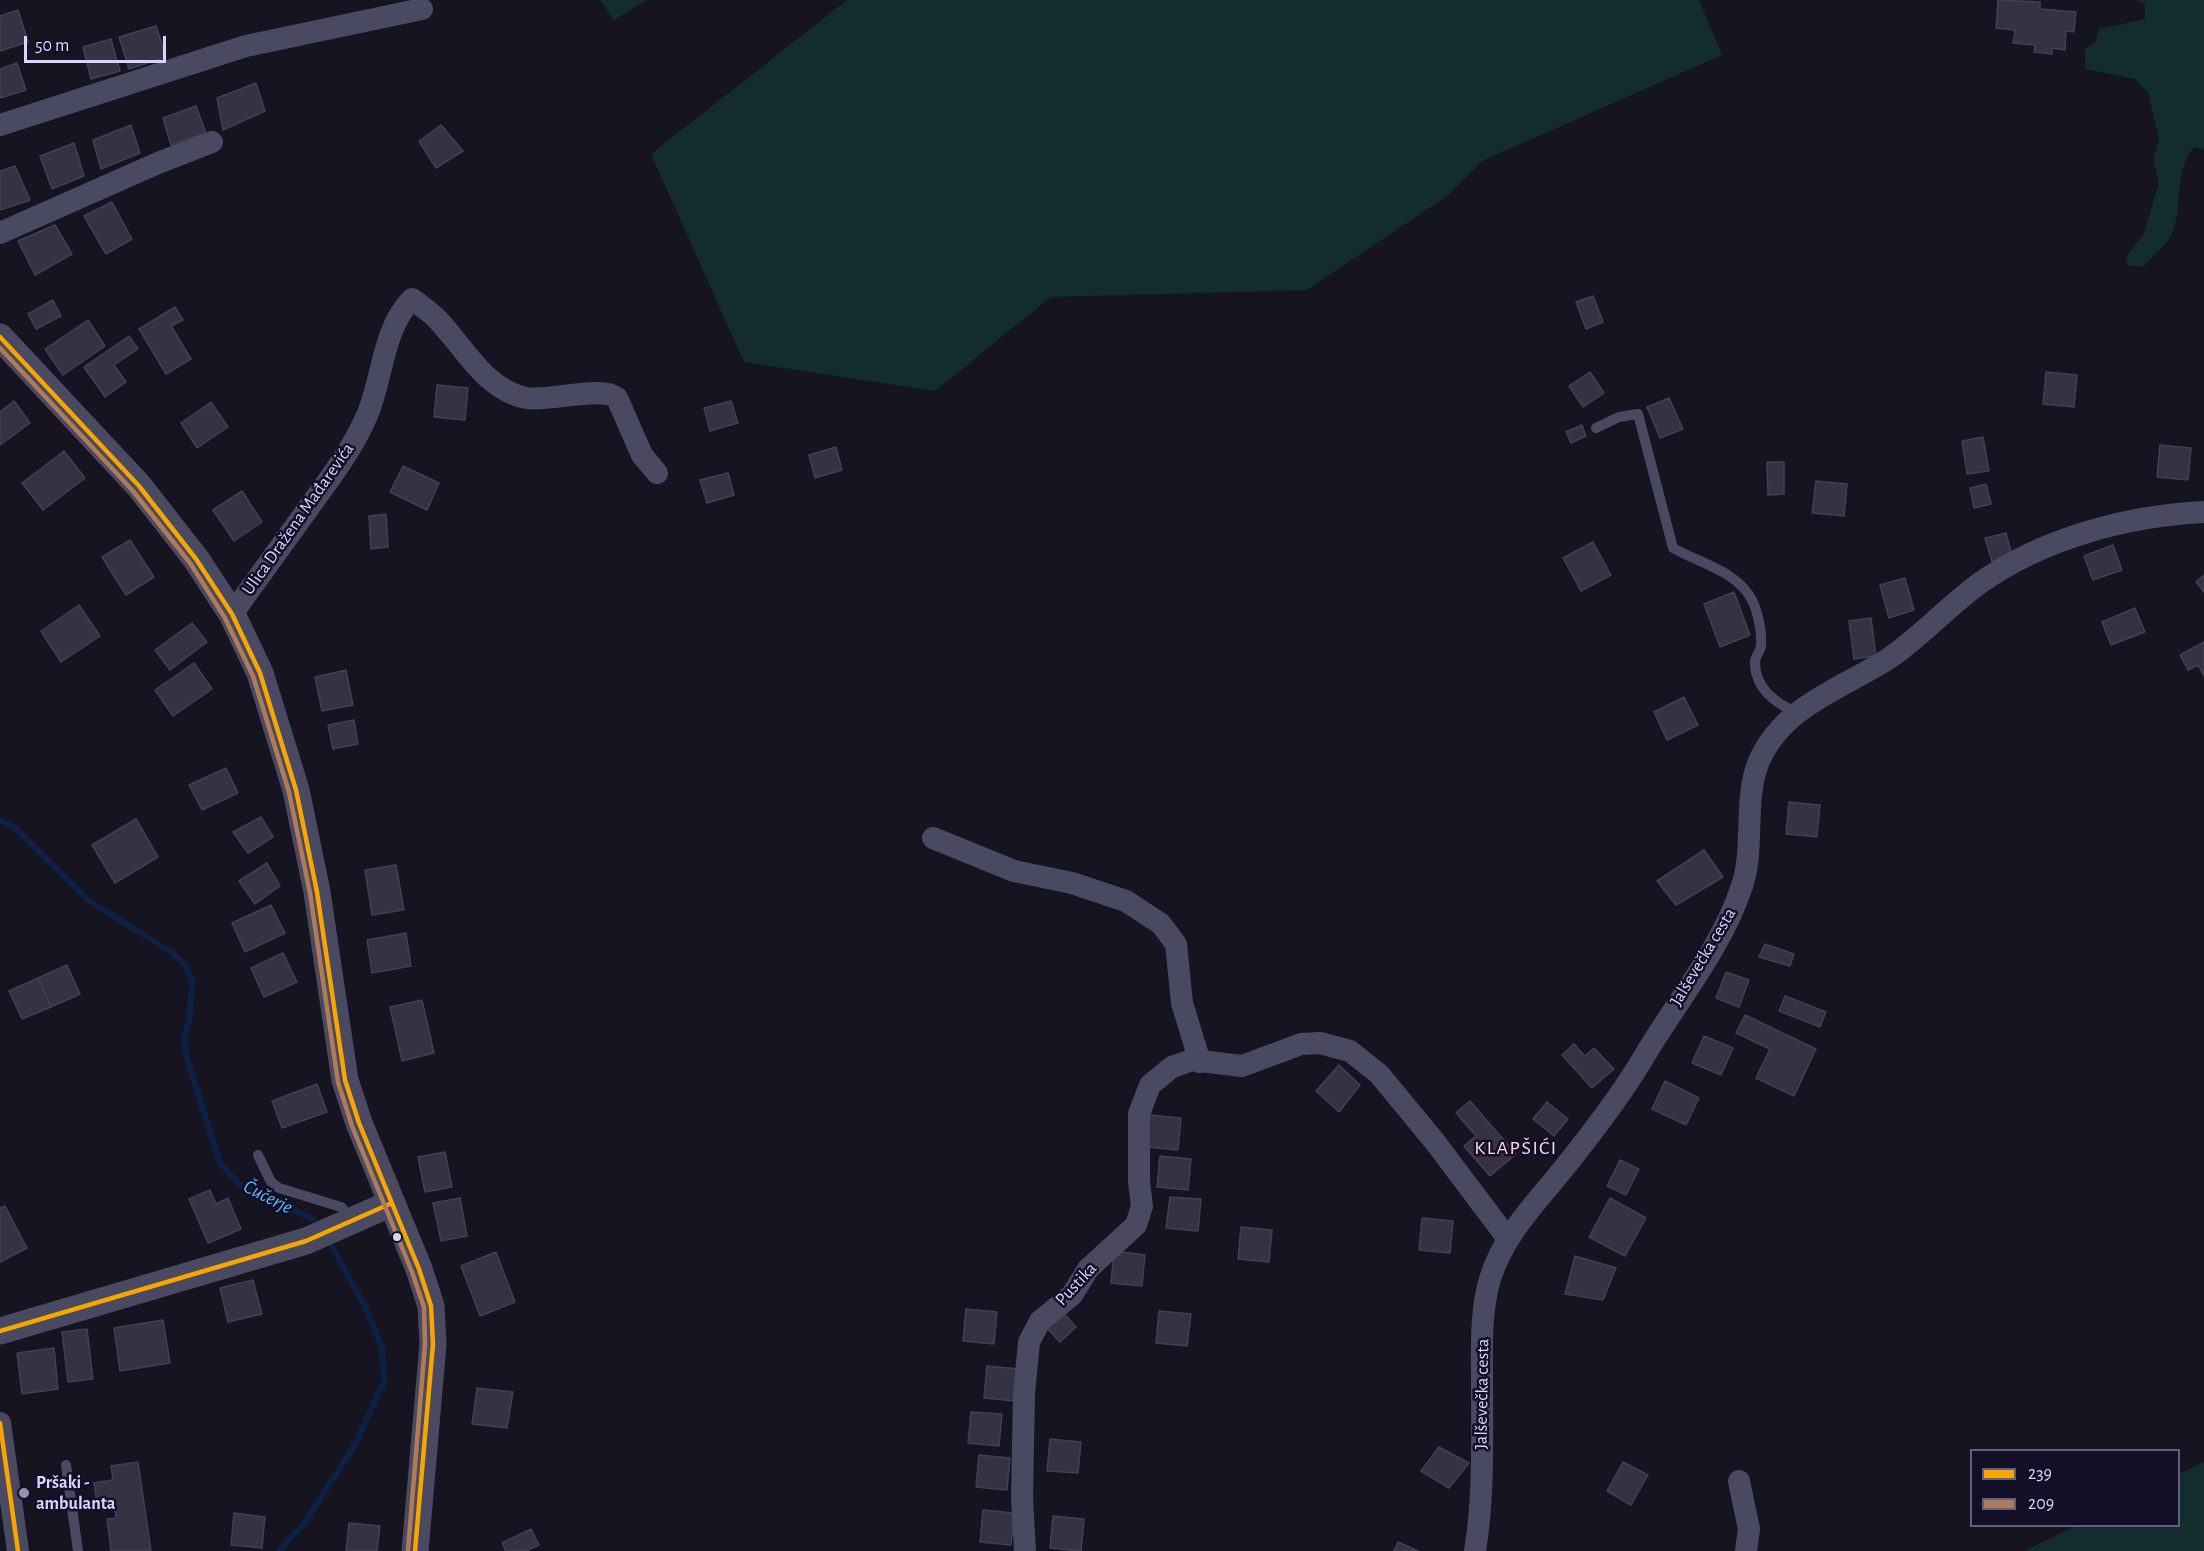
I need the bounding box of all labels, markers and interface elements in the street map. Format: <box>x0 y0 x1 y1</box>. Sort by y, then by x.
scale bar <box>27 24 170 62</box>
text: 50 m <box>35 37 69 55</box>
street label: Ulica Dražena Mađarevića <box>237 439 359 599</box>
street label: Jalševečka cesta <box>1665 904 1741 1010</box>
district label: KLAPŠIĆI <box>1474 1136 1558 1160</box>
water label: Čučerje <box>239 1174 297 1220</box>
unlabelled marker <box>391 1231 403 1243</box>
street label: Pustika <box>1051 1258 1101 1310</box>
street label: Jalševečka cesta <box>1470 1339 1494 1449</box>
legend <box>1970 1449 2180 1527</box>
text: 239 <box>2028 1465 2052 1483</box>
place label: Pršaki - ambulanta <box>36 1472 115 1514</box>
marker: Pršaki - ambulanta <box>17 1486 31 1500</box>
text: 209 <box>2028 1495 2054 1513</box>

